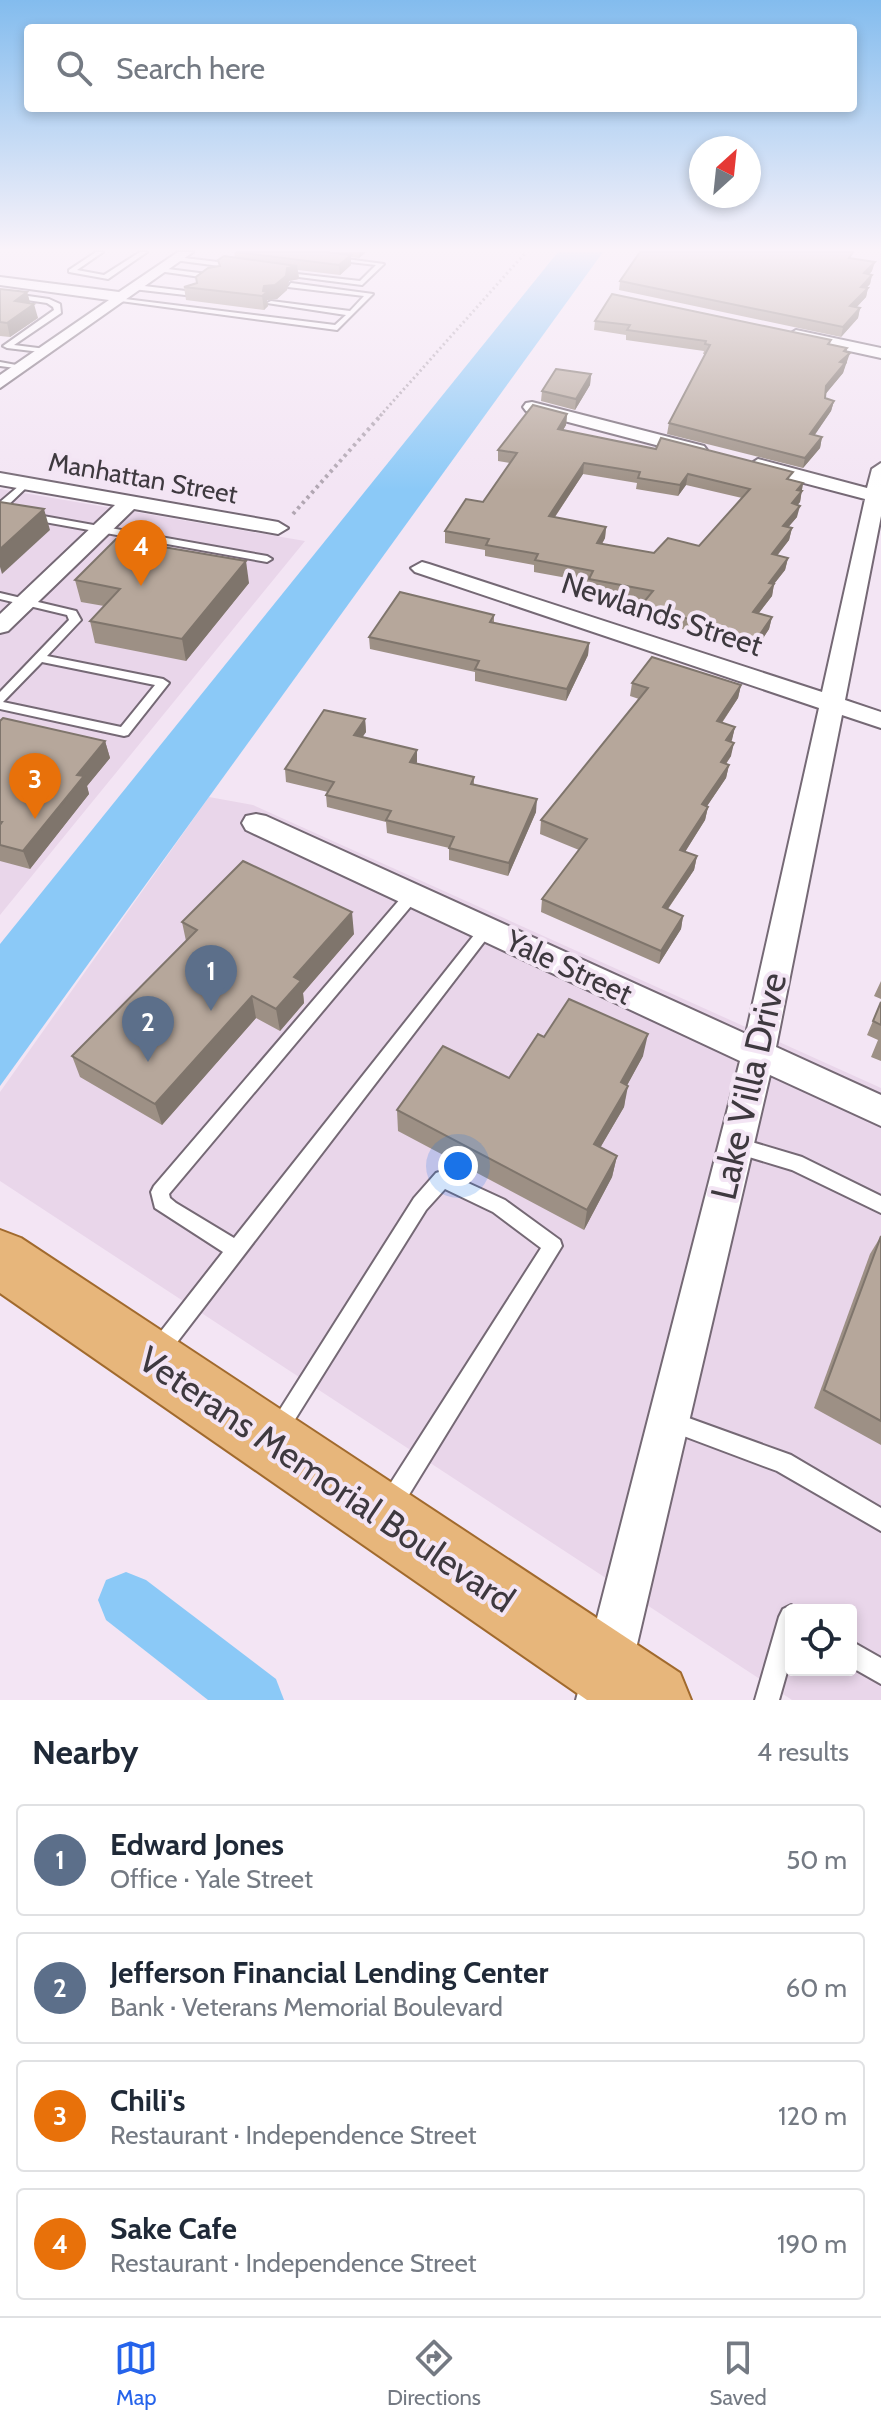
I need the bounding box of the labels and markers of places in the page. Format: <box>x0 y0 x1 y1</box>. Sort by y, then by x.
pin: 4 <box>115 520 167 586</box>
pin: 3 <box>9 753 61 819</box>
pin: 1 <box>185 945 237 1011</box>
pin: 2 <box>122 996 174 1062</box>

